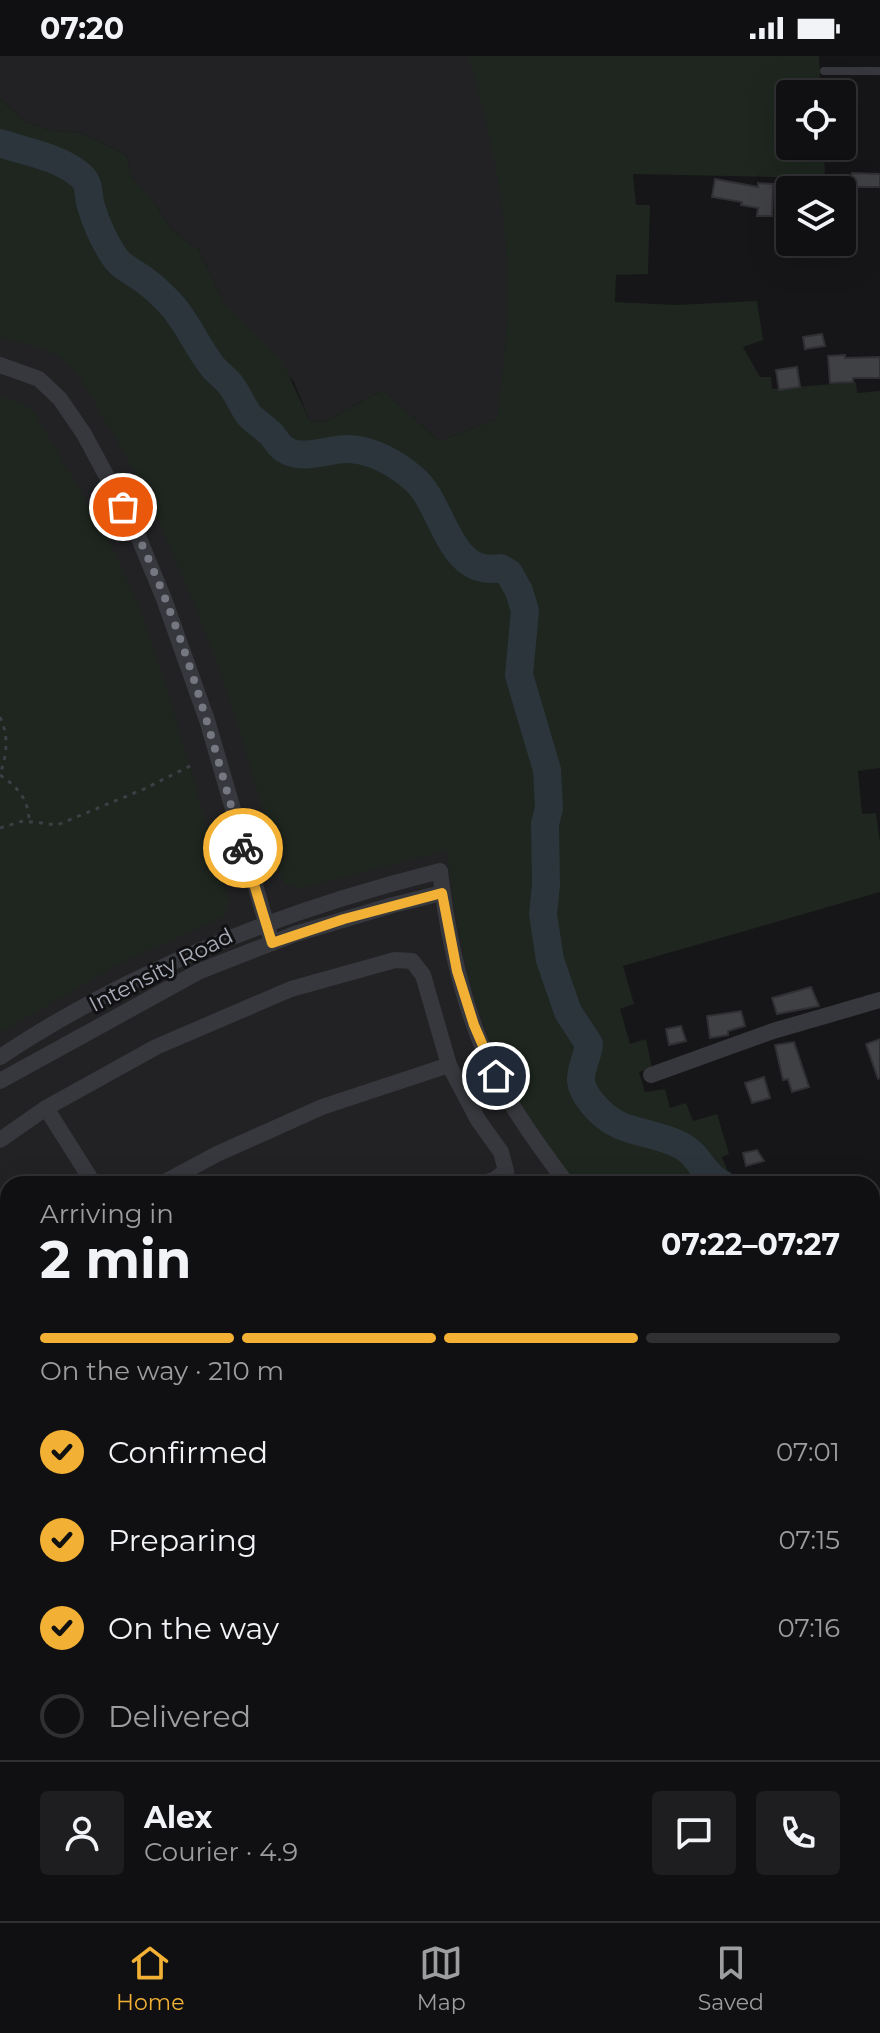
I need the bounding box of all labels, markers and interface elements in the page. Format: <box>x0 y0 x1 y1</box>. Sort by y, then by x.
text: 07:20 <box>40 10 124 47</box>
map controls <box>776 80 856 256</box>
button: locate <box>776 80 856 160</box>
button: layers <box>776 176 856 256</box>
pin <box>89 473 157 541</box>
icon: bag <box>101 485 145 529</box>
courier <box>203 808 283 888</box>
icon: bike <box>221 826 265 870</box>
street label: Intensity Road <box>84 922 238 1018</box>
pin <box>462 1042 530 1110</box>
icon: home <box>474 1054 518 1098</box>
text: Arriving in <box>40 1198 174 1230</box>
text: 07:22–07:27 <box>661 1226 840 1263</box>
text: 2 min <box>40 1228 192 1291</box>
text: On the way · 210 m <box>40 1355 284 1387</box>
icon: check <box>40 1430 84 1474</box>
text: Confirmed <box>108 1434 268 1471</box>
text: 07:01 <box>776 1436 840 1468</box>
icon: check <box>40 1518 84 1562</box>
text: Preparing <box>108 1522 257 1559</box>
text: 07:15 <box>779 1524 840 1556</box>
icon: check <box>40 1606 84 1650</box>
text: On the way <box>108 1610 279 1647</box>
text: 07:16 <box>777 1612 840 1644</box>
text: Delivered <box>108 1698 251 1735</box>
button: person <box>40 1791 124 1875</box>
button: chat <box>652 1791 736 1875</box>
button: phone <box>756 1791 840 1875</box>
text: Alex <box>144 1799 212 1836</box>
text: Courier · 4.9 <box>144 1836 298 1868</box>
tab: Home <box>116 1941 184 2016</box>
tab: Map <box>417 1941 466 2016</box>
tab: Saved <box>698 1941 764 2016</box>

